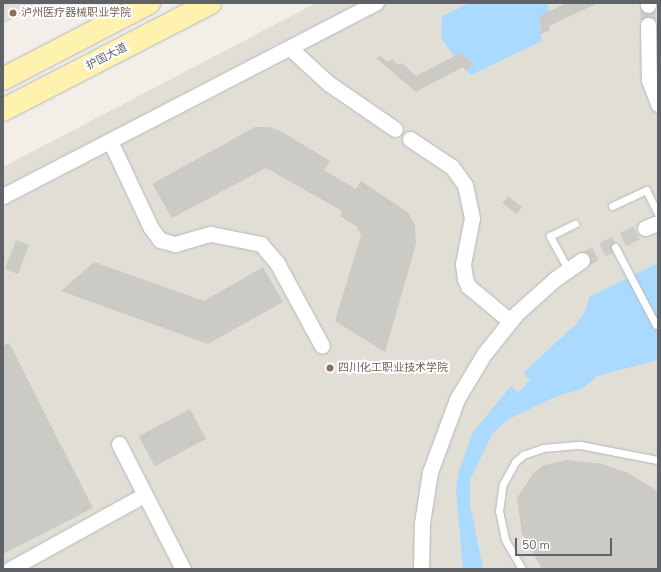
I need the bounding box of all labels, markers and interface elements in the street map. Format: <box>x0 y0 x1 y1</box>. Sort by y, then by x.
place label: 泸州医疗器械职业学院 <box>21 6 131 20</box>
marker: 泸州医疗器械职业学院 <box>8 8 18 18</box>
street label: 护国大道 <box>84 41 130 73</box>
place label: 四川化工职业技术学院 <box>338 361 448 375</box>
marker: 四川化工职业技术学院 <box>325 363 335 373</box>
scale bar <box>517 530 614 556</box>
text: 50 m <box>522 537 550 553</box>

